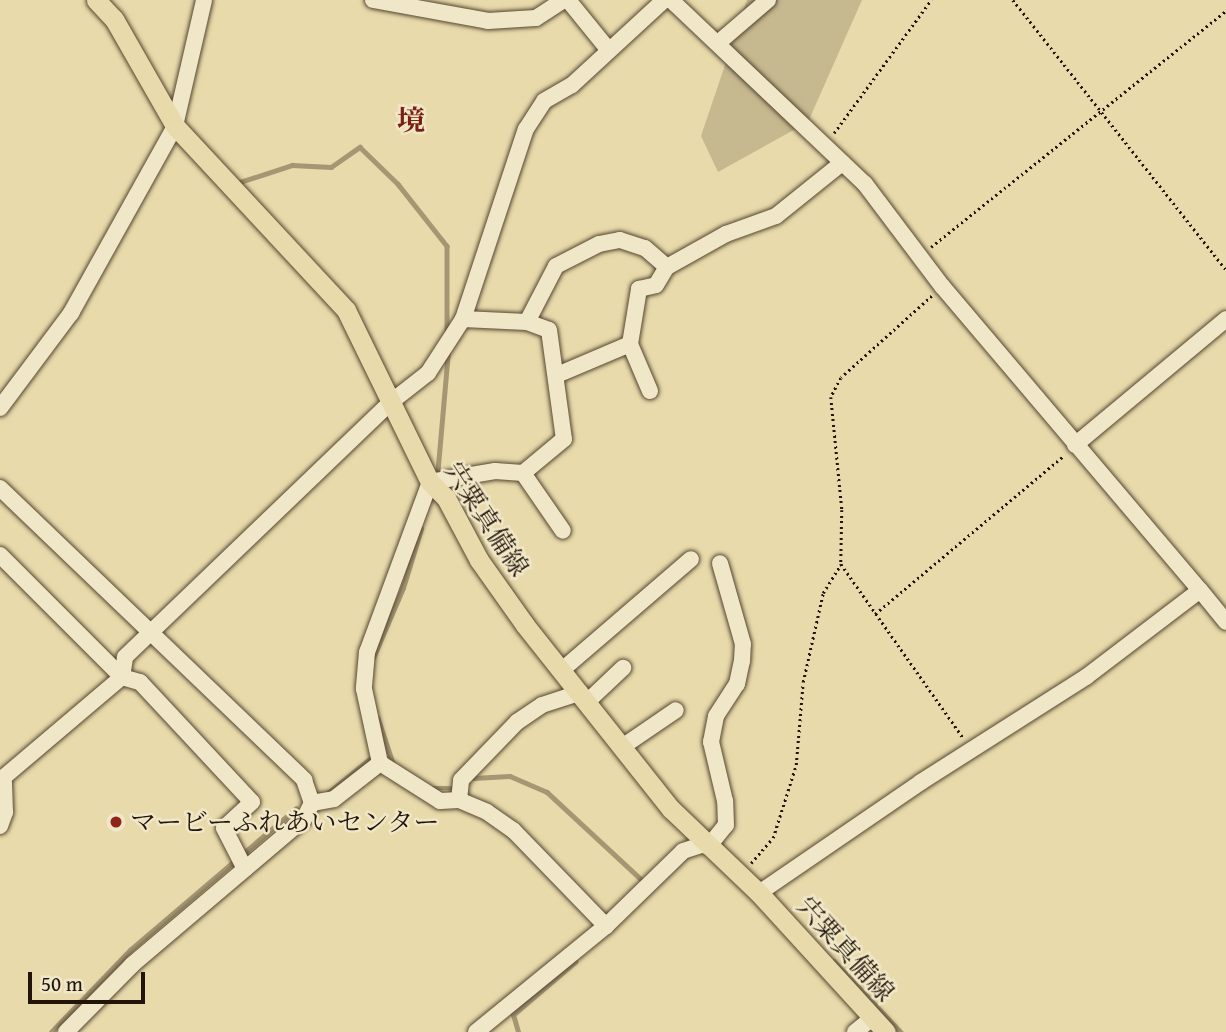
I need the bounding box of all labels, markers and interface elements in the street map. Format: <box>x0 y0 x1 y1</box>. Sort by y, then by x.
district label: 境 <box>397 103 425 137</box>
street label: 宍粟真備線 <box>439 456 535 582</box>
place label: マービーふれあいセンター <box>130 806 441 838</box>
marker: マービーふれあいセンター <box>108 814 124 830</box>
street label: 宍粟真備線 <box>791 890 901 1008</box>
scale bar <box>32 958 149 1002</box>
text: 50 m <box>41 968 83 999</box>

